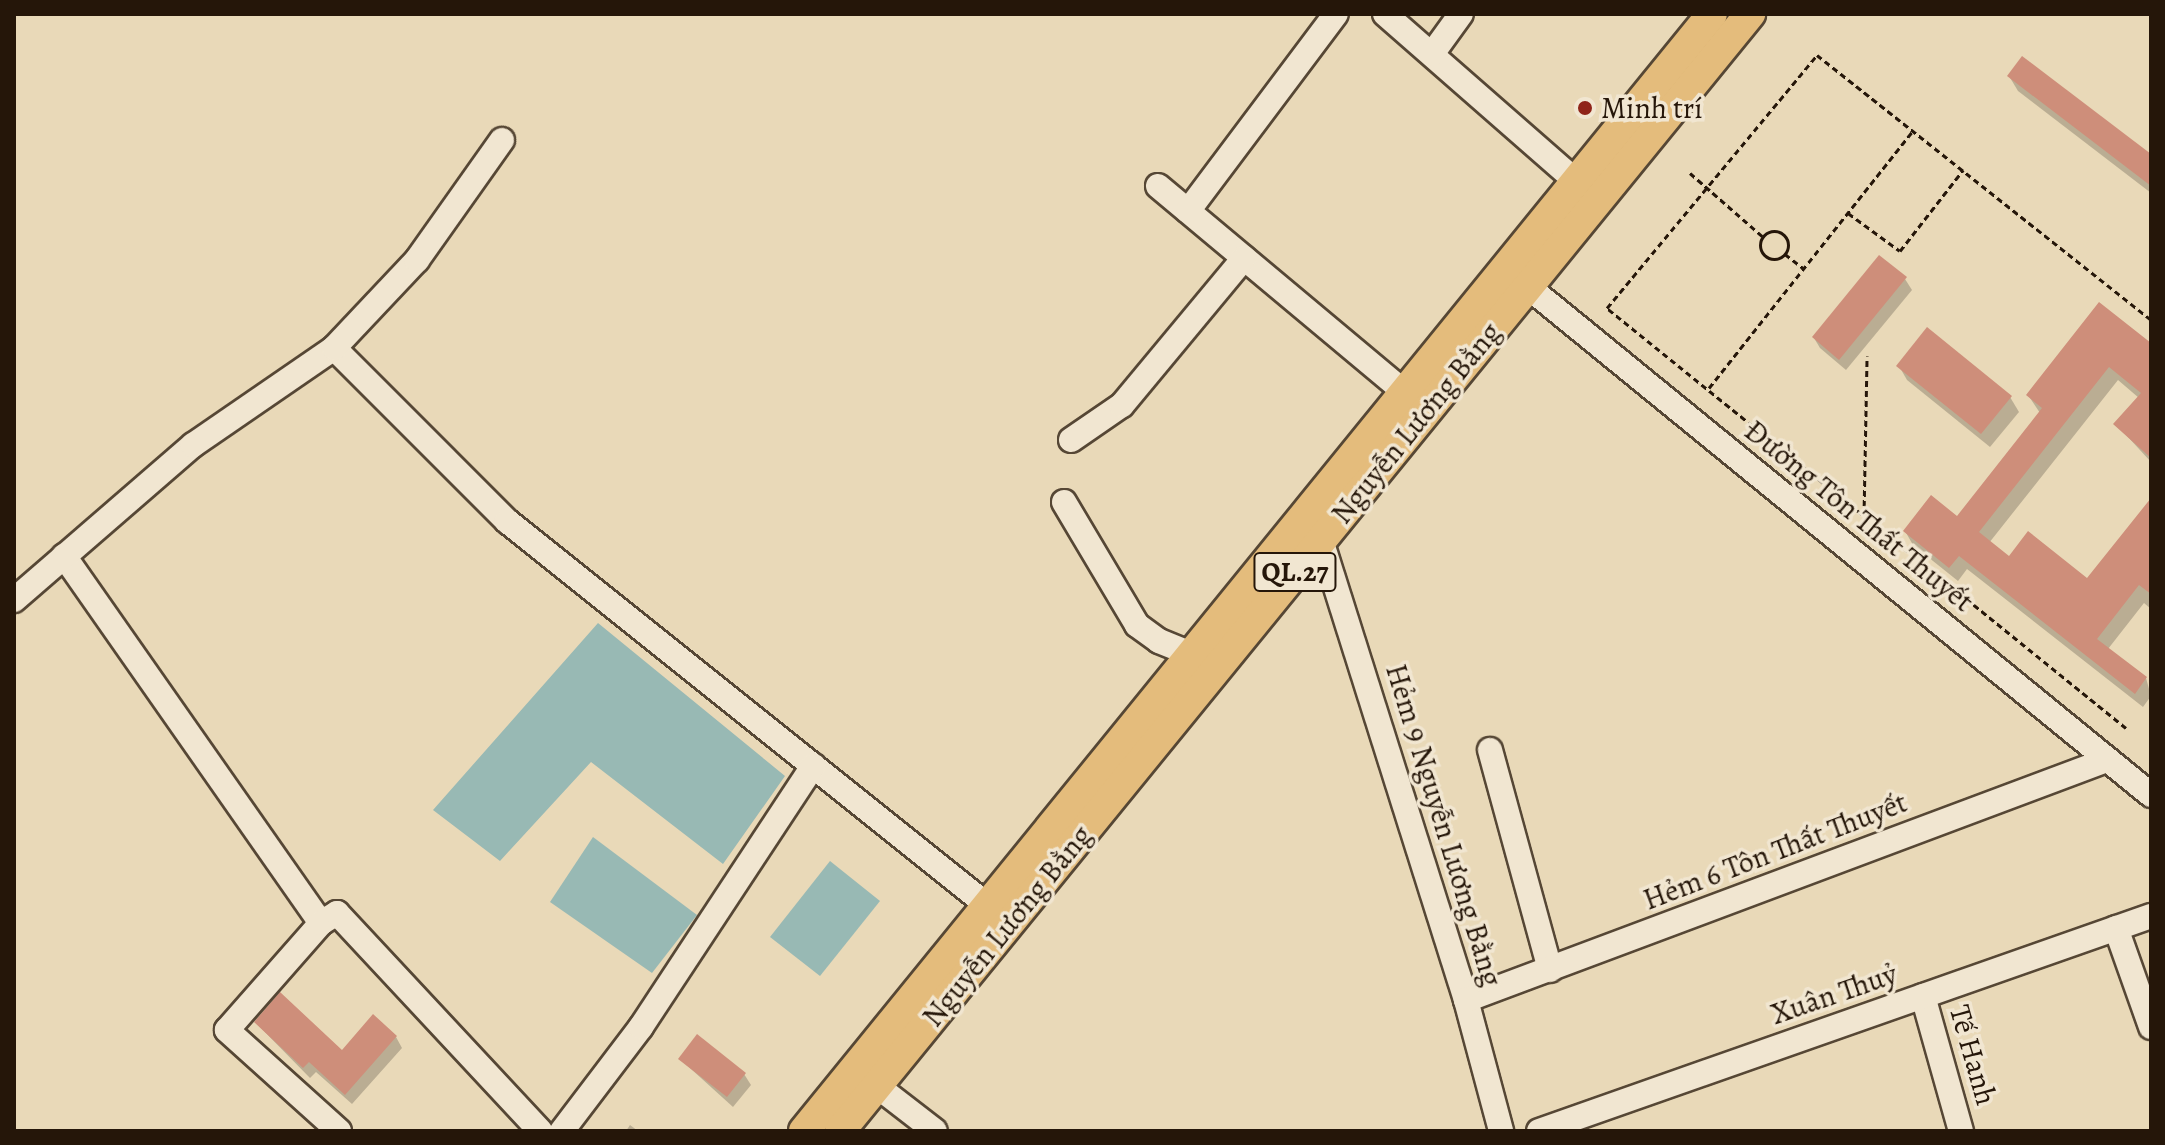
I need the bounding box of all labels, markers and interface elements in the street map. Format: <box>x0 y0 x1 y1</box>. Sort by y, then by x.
place label: Minh trí <box>1601 90 1703 126</box>
marker: Minh trí <box>1576 99 1594 117</box>
street label: Nguyễn Lương Bằng <box>1324 315 1508 531</box>
street label: Đường Tôn Thất Thuyết <box>1737 413 1981 619</box>
road number: QL.27 <box>1253 548 1337 596</box>
street label: Hẻm 9 Nguyễn Lương Bằng <box>1378 660 1510 990</box>
street label: Hẻm 6 Tôn Thất Thuyết <box>1638 784 1912 918</box>
street label: Nguyễn Lương Bằng <box>915 818 1099 1034</box>
street label: Xuân Thuỷ <box>1766 956 1902 1032</box>
street label: Tế Hanh <box>1942 1001 2004 1109</box>

